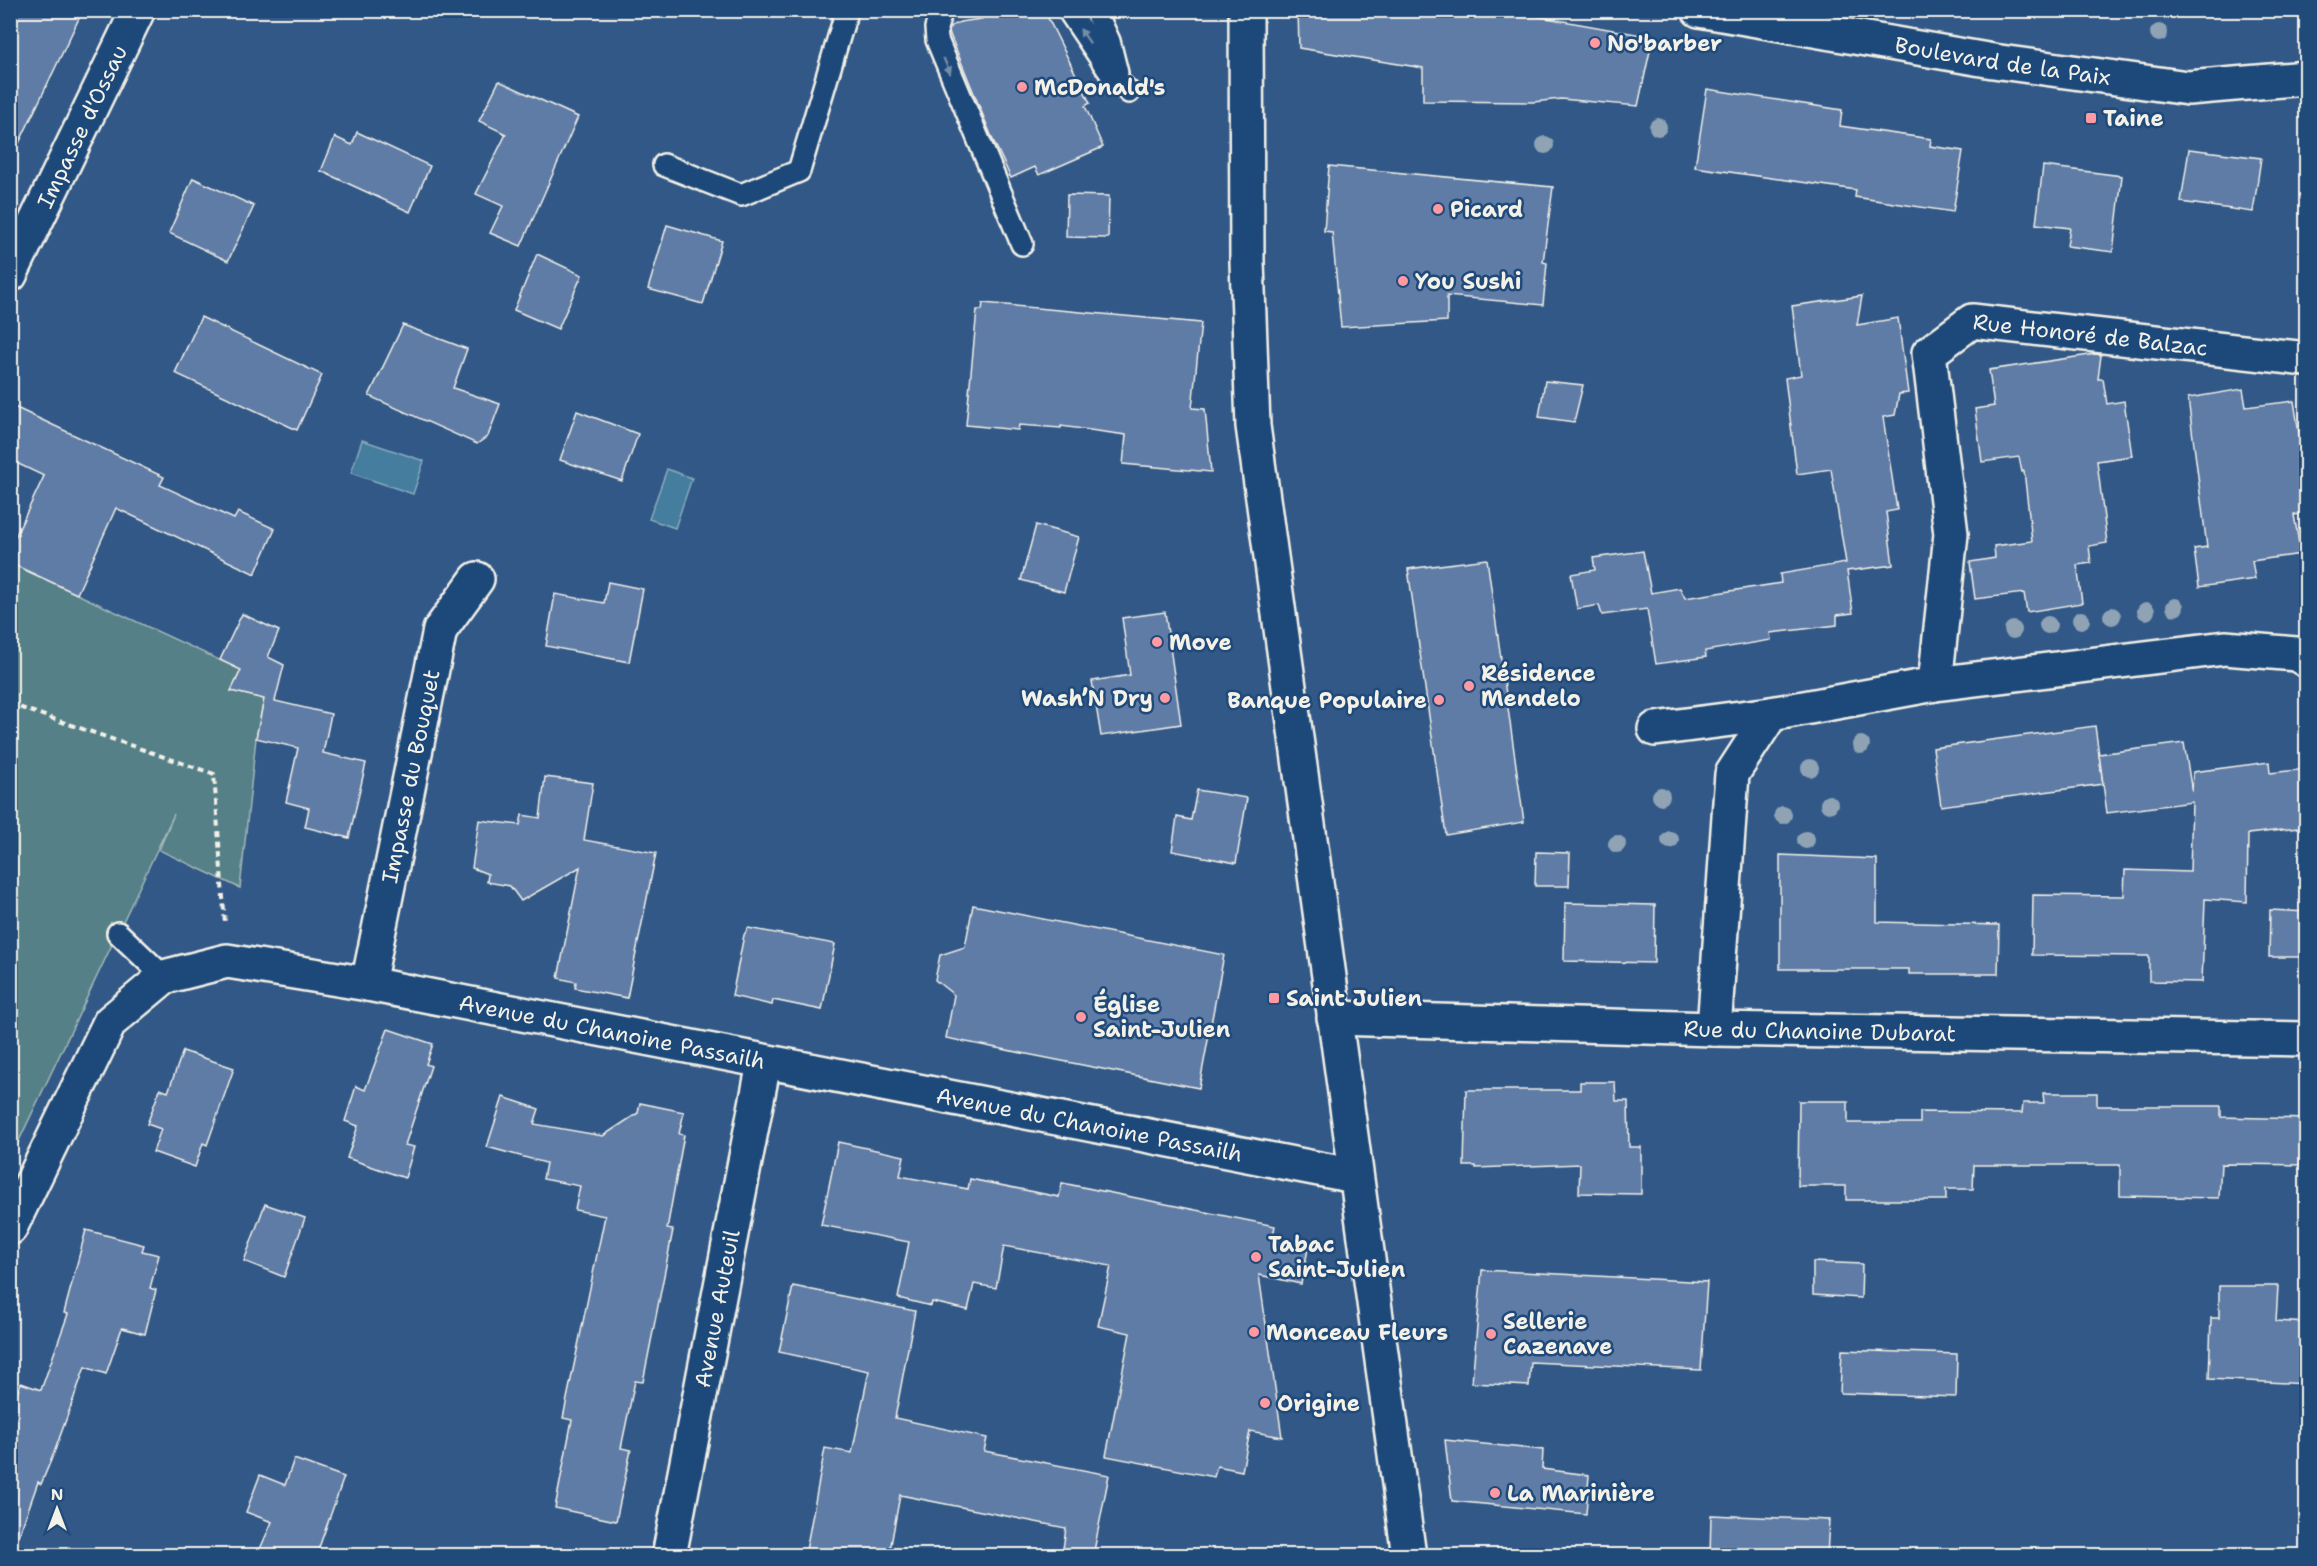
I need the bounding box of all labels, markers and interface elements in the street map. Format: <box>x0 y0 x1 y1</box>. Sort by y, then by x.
one-way arrow <box>1079 28 1091 44</box>
place label: No'barber <box>1607 29 1722 58</box>
street label: Boulevard de la Paix <box>1893 30 2112 92</box>
marker: No'barber <box>1588 36 1602 50</box>
street label: Impasse d'Ossau <box>30 40 134 213</box>
one-way arrow <box>942 57 952 75</box>
place label: McDonald's <box>1034 73 1165 102</box>
marker: McDonald's <box>1015 80 1029 94</box>
place label: Taine <box>2103 104 2164 133</box>
marker: Taine <box>2084 111 2098 125</box>
place label: Picard <box>1450 195 1523 224</box>
marker: Picard <box>1431 202 1445 216</box>
place label: You Sushi <box>1415 267 1521 296</box>
marker: You Sushi <box>1396 274 1410 288</box>
street label: Rue Honoré de Balzac <box>1972 307 2209 363</box>
place label: Move <box>1169 628 1232 657</box>
marker: Move <box>1150 635 1164 649</box>
place label: Résidence Mendelo <box>1481 659 1596 713</box>
street label: Impasse du Bouquet <box>375 667 447 886</box>
marker: Résidence Mendelo <box>1462 679 1476 693</box>
place label: Wash’N Dry <box>1021 684 1153 713</box>
place label: Banque Populaire <box>1227 686 1427 715</box>
marker: Wash’N Dry <box>1158 691 1172 705</box>
marker: Banque Populaire <box>1432 693 1446 707</box>
place label: Saint Julien <box>1286 984 1422 1013</box>
street label: Avenue du Chanoine Passailh <box>457 988 768 1076</box>
place label: Église Saint-Julien <box>1093 988 1231 1044</box>
marker: Saint Julien <box>1267 991 1281 1005</box>
marker: Église Saint-Julien <box>1074 1010 1088 1024</box>
street label: Rue du Chanoine Dubarat <box>1683 1014 1956 1048</box>
street label: Avenue du Chanoine Passailh <box>934 1081 1245 1169</box>
street label: Avenue Auteuil <box>688 1227 747 1390</box>
place label: Tabac Saint-Julien <box>1268 1230 1406 1284</box>
marker: Tabac Saint-Julien <box>1249 1250 1263 1264</box>
place label: Sellerie Cazenave <box>1503 1307 1612 1361</box>
place label: Monceau Fleurs <box>1266 1318 1448 1347</box>
marker: Monceau Fleurs <box>1247 1325 1261 1339</box>
marker: Sellerie Cazenave <box>1484 1327 1498 1341</box>
place label: Origine <box>1277 1389 1360 1418</box>
marker: Origine <box>1258 1396 1272 1410</box>
north arrow <box>27 1479 87 1539</box>
place label: La Marinière <box>1507 1479 1655 1508</box>
text: N <box>51 1484 63 1505</box>
marker: La Marinière <box>1488 1486 1502 1500</box>

